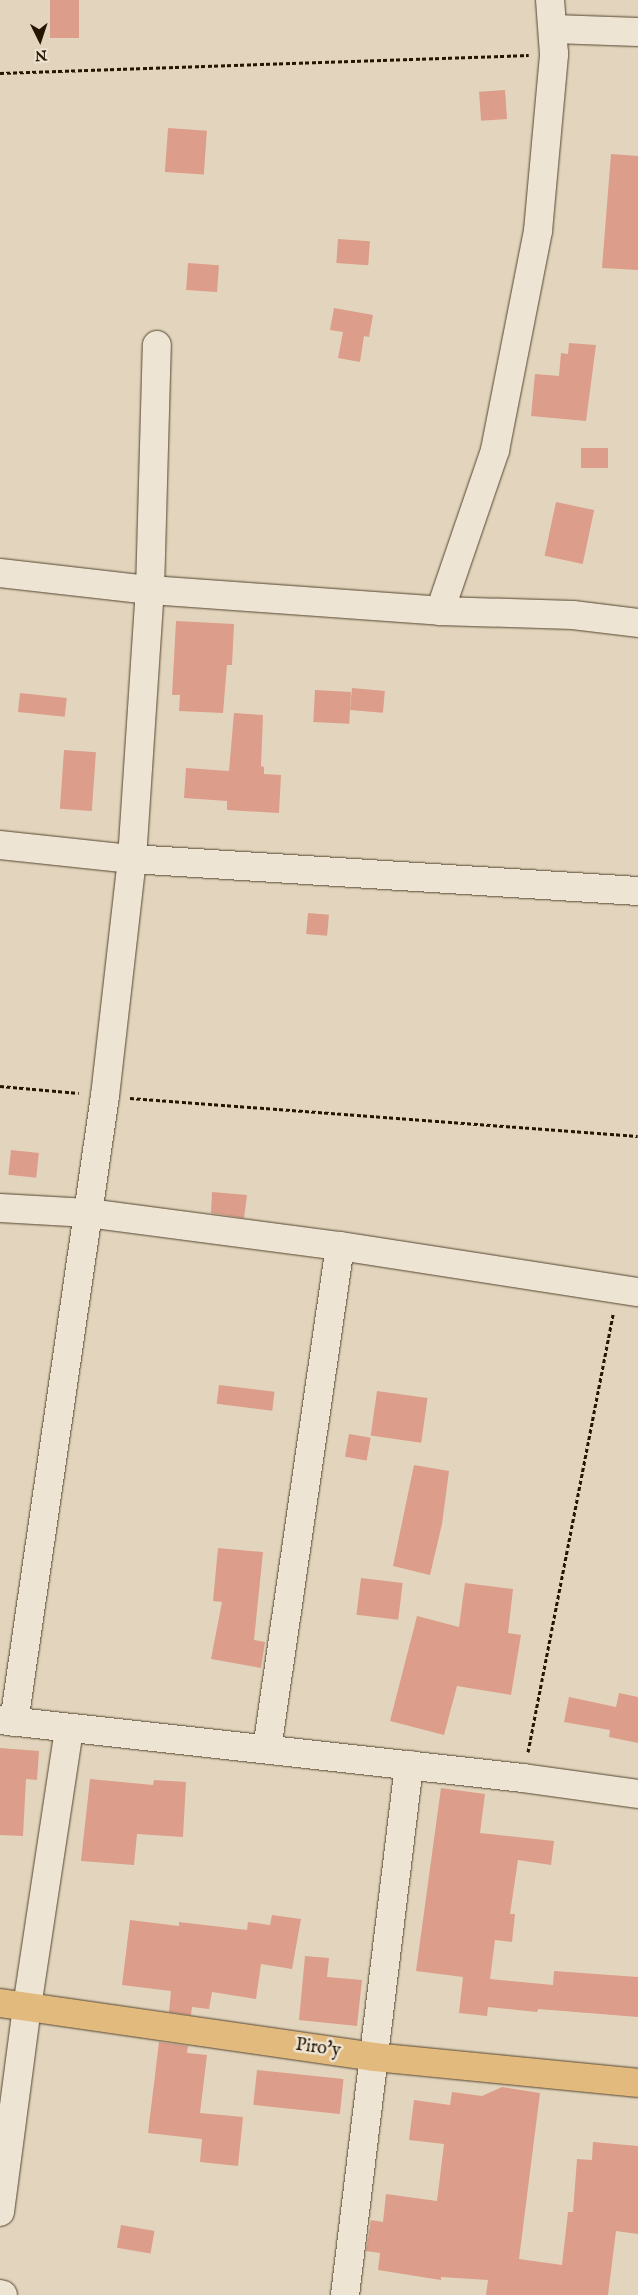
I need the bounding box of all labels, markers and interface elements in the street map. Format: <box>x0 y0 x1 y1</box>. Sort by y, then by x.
north arrow <box>15 15 65 65</box>
text: N <box>34 46 48 64</box>
street label: Piro'y <box>294 2035 342 2063</box>

